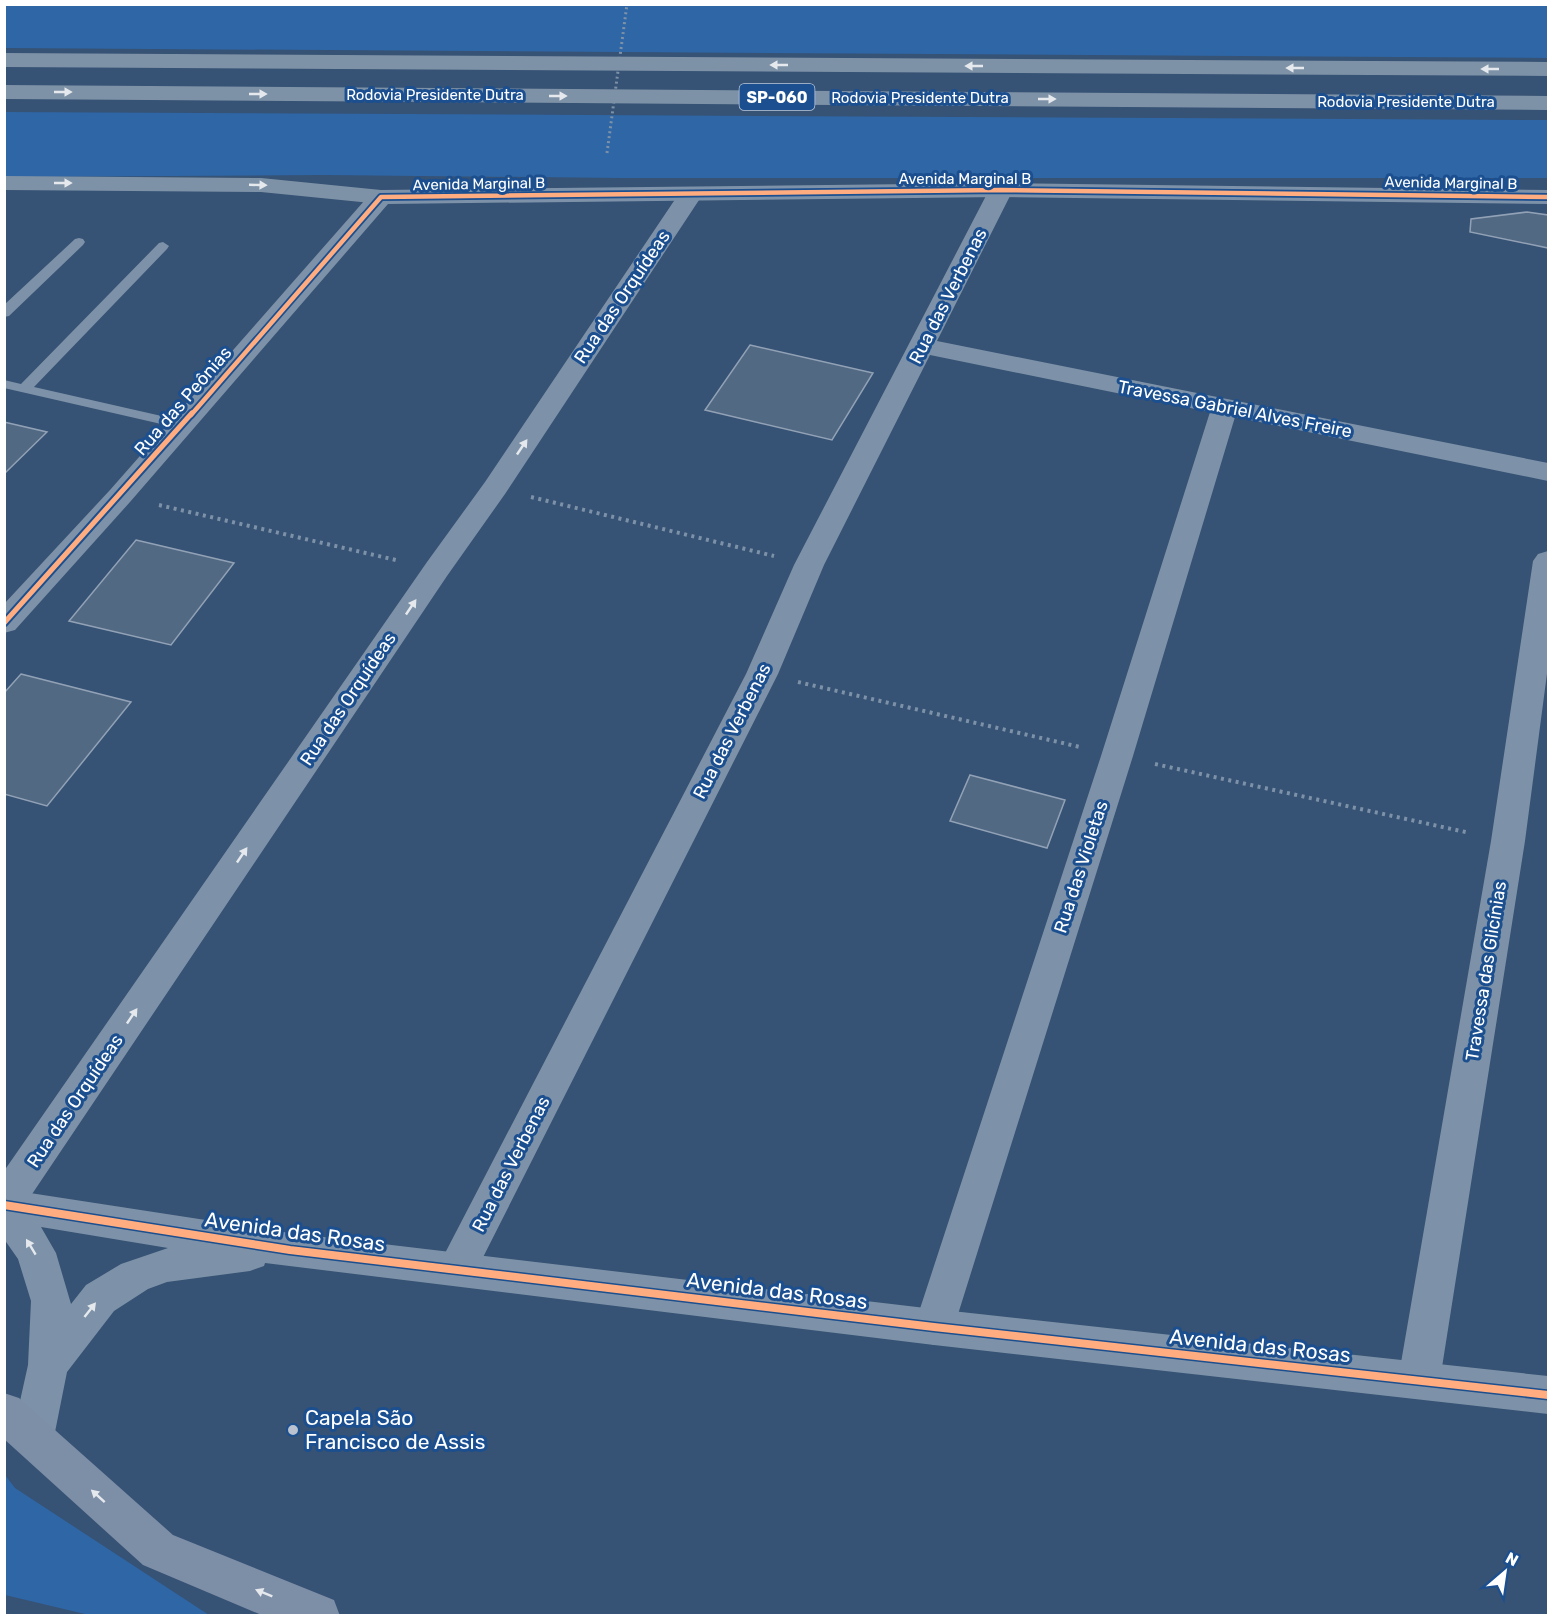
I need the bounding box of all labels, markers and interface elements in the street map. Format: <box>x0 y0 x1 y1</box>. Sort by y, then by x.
one-way arrow <box>770 60 789 69</box>
one-way arrow <box>965 61 984 71</box>
one-way arrow <box>1286 63 1305 72</box>
one-way arrow <box>1481 64 1500 74</box>
road number: SP-060 <box>740 84 814 110</box>
street label: Rodovia Presidente Dutra <box>346 86 524 104</box>
one-way arrow <box>53 87 72 97</box>
one-way arrow <box>248 89 267 99</box>
street label: Rodovia Presidente Dutra <box>831 89 1009 107</box>
one-way arrow <box>548 91 567 101</box>
street label: Rodovia Presidente Dutra <box>1317 93 1495 111</box>
one-way arrow <box>1037 94 1056 104</box>
street label: Avenida Marginal B <box>899 170 1031 188</box>
street label: Avenida Marginal B <box>1385 173 1517 193</box>
street label: Avenida Marginal B <box>413 174 545 194</box>
one-way arrow <box>53 178 72 188</box>
one-way arrow <box>248 180 267 189</box>
street label: Rua das Verbenas <box>904 224 992 368</box>
street label: Rua das Orquídeas <box>569 226 675 368</box>
street label: Rua das Peônias <box>130 342 236 460</box>
street label: Travessa Gabriel Alves Freire <box>1116 375 1354 443</box>
one-way arrow <box>516 439 527 455</box>
one-way arrow <box>405 600 417 616</box>
street label: Rua das Orquídeas <box>295 628 401 770</box>
street label: Rua das Verbenas <box>688 659 776 803</box>
street label: Rua das Violetas <box>1049 798 1113 936</box>
one-way arrow <box>236 847 247 863</box>
street label: Travessa das Glicínias <box>1461 880 1511 1062</box>
one-way arrow <box>126 1009 138 1025</box>
street label: Rua das Orquídeas <box>22 1030 128 1172</box>
street label: Rua das Verbenas <box>467 1092 555 1236</box>
street label: Avenida das Rosas <box>203 1206 387 1257</box>
one-way arrow <box>26 1239 37 1255</box>
street label: Avenida das Rosas <box>685 1267 869 1314</box>
one-way arrow <box>84 1303 96 1318</box>
street label: Avenida das Rosas <box>1168 1324 1352 1367</box>
place label: Capela São Francisco de Assis <box>305 1405 485 1454</box>
marker: Capela São Francisco de Assis <box>286 1423 300 1437</box>
one-way arrow <box>91 1490 106 1503</box>
north arrow <box>1475 1542 1535 1602</box>
text: N <box>1502 1548 1522 1570</box>
one-way arrow <box>254 1588 272 1598</box>

